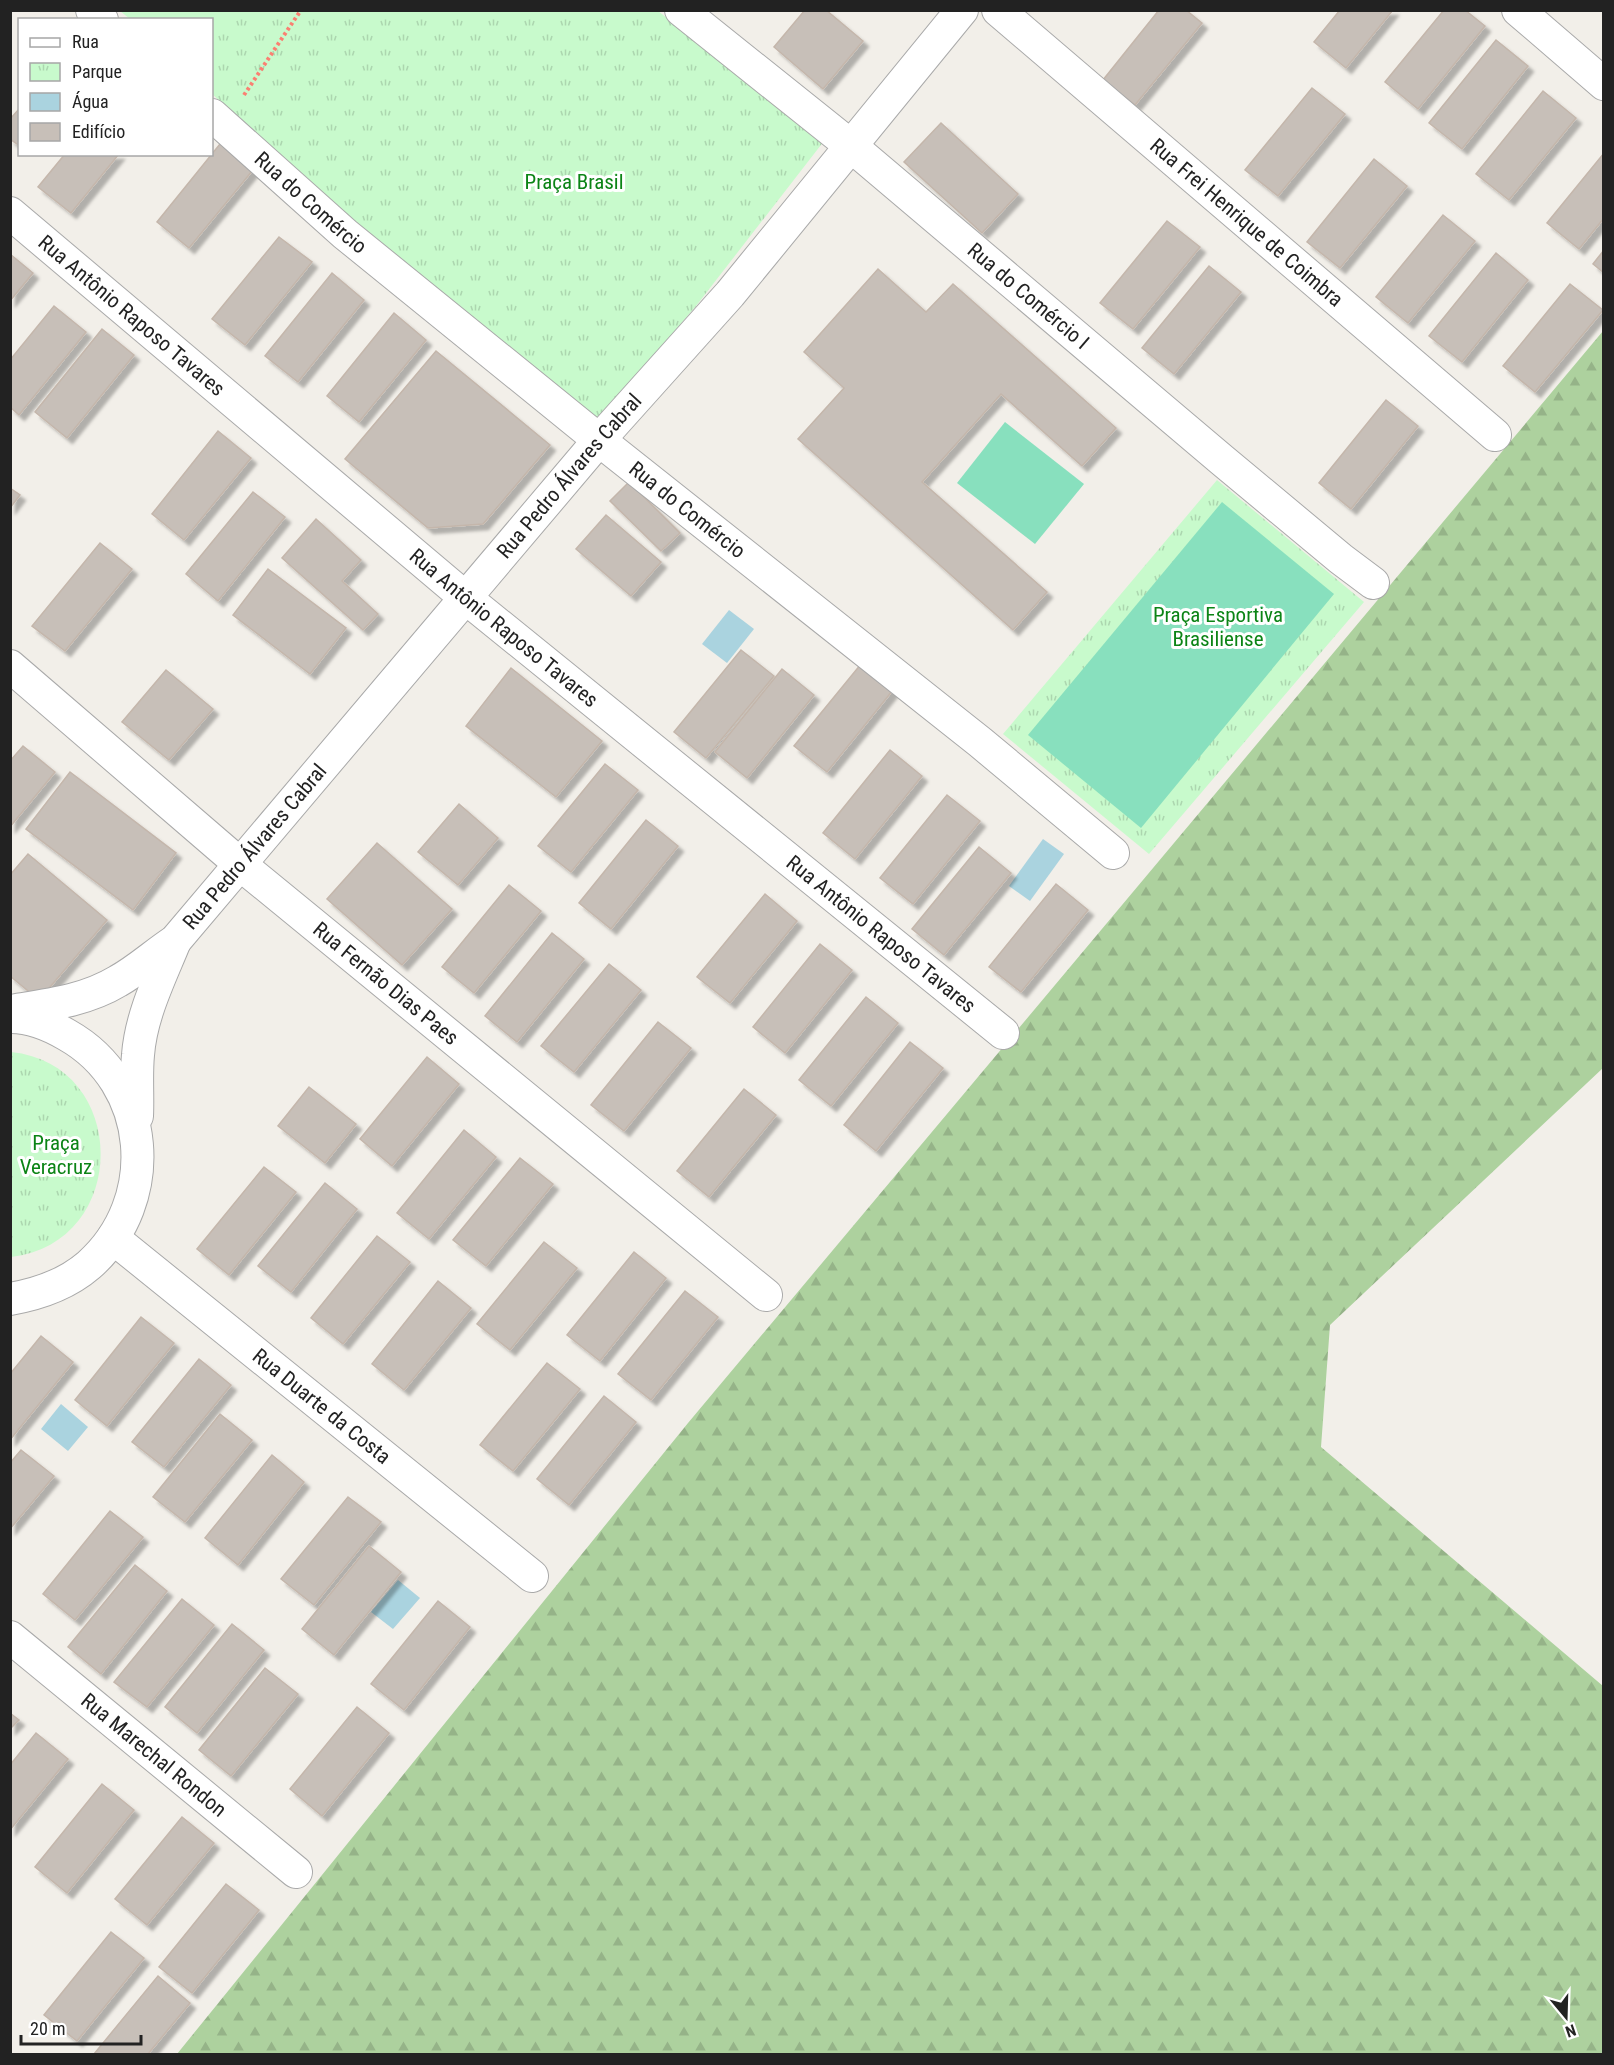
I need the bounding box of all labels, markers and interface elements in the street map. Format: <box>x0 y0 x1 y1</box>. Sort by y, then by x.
legend <box>18 18 213 156</box>
text: Rua <box>72 31 99 52</box>
text: Parque <box>72 61 122 82</box>
text: Água <box>72 91 109 112</box>
text: Edifício <box>72 121 125 142</box>
street label: Rua Frei Henrique de Coimbra <box>1145 133 1348 312</box>
street label: Rua do Comércio <box>250 147 371 259</box>
park label: Praça Brasil <box>525 170 624 194</box>
street label: Rua Antônio Raposo Tavares <box>33 230 229 401</box>
street label: Rua do Comércio I <box>963 238 1094 354</box>
street label: Rua Pedro Álvares Cabral <box>492 389 646 563</box>
street label: Rua do Comércio <box>624 457 750 563</box>
street label: Rua Antônio Raposo Tavares <box>405 544 603 712</box>
park label: Praça Esportiva Brasiliense <box>1153 603 1283 651</box>
street label: Rua Pedro Álvares Cabral <box>178 759 331 934</box>
street label: Rua Antônio Raposo Tavares <box>782 851 980 1018</box>
street label: Rua Fernão Dias Paes <box>308 917 463 1050</box>
park label: Praça Veracruz <box>20 1131 92 1179</box>
street label: Rua Duarte da Costa <box>248 1344 395 1469</box>
street label: Rua Marechal Rondon <box>76 1688 231 1822</box>
north arrow <box>1536 1987 1596 2047</box>
scale bar <box>21 2008 141 2046</box>
text: 20 m <box>30 2018 65 2039</box>
text: N <box>1563 2020 1578 2041</box>

